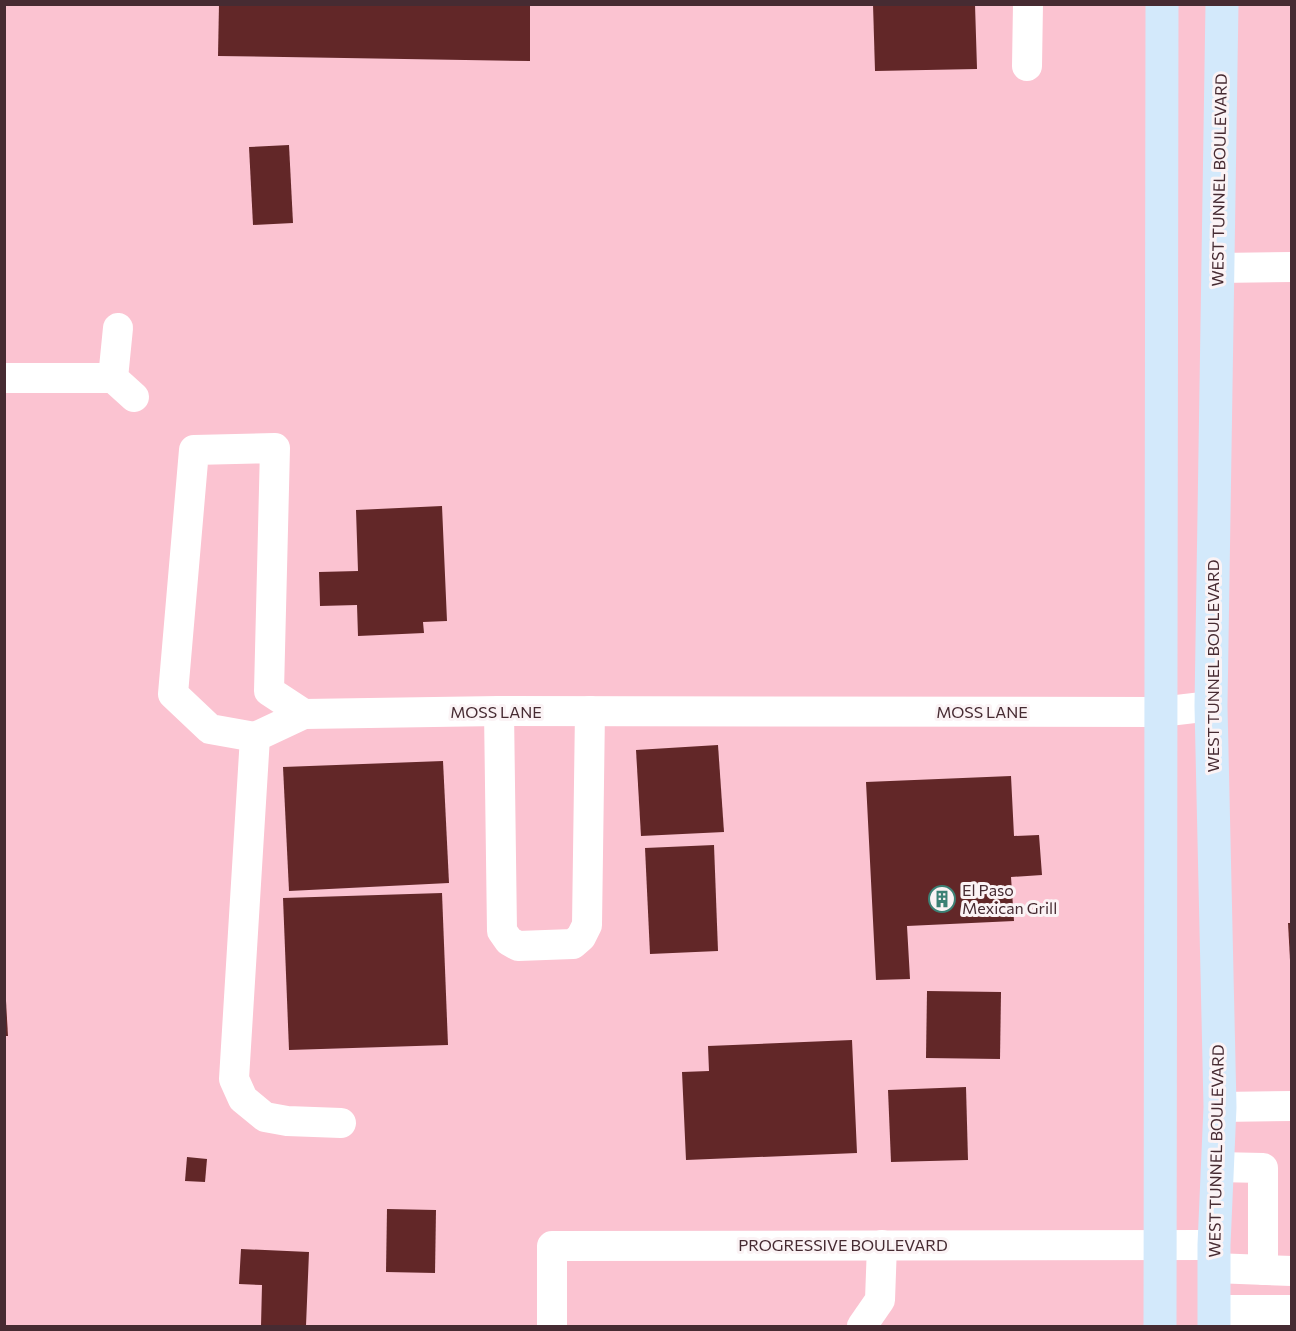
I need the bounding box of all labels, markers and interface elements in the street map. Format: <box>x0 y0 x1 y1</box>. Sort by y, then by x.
street label: WEST TUNNEL BOULEVARD <box>1207 73 1230 287</box>
street label: WEST TUNNEL BOULEVARD <box>1203 559 1222 773</box>
street label: MOSS LANE <box>450 702 542 721</box>
street label: MOSS LANE <box>936 702 1028 721</box>
place label: El Paso Mexican Grill <box>962 880 1057 917</box>
building icon: El Paso Mexican Grill <box>927 884 957 914</box>
street label: WEST TUNNEL BOULEVARD <box>1204 1044 1227 1258</box>
street label: PROGRESSIVE BOULEVARD <box>738 1235 948 1254</box>

